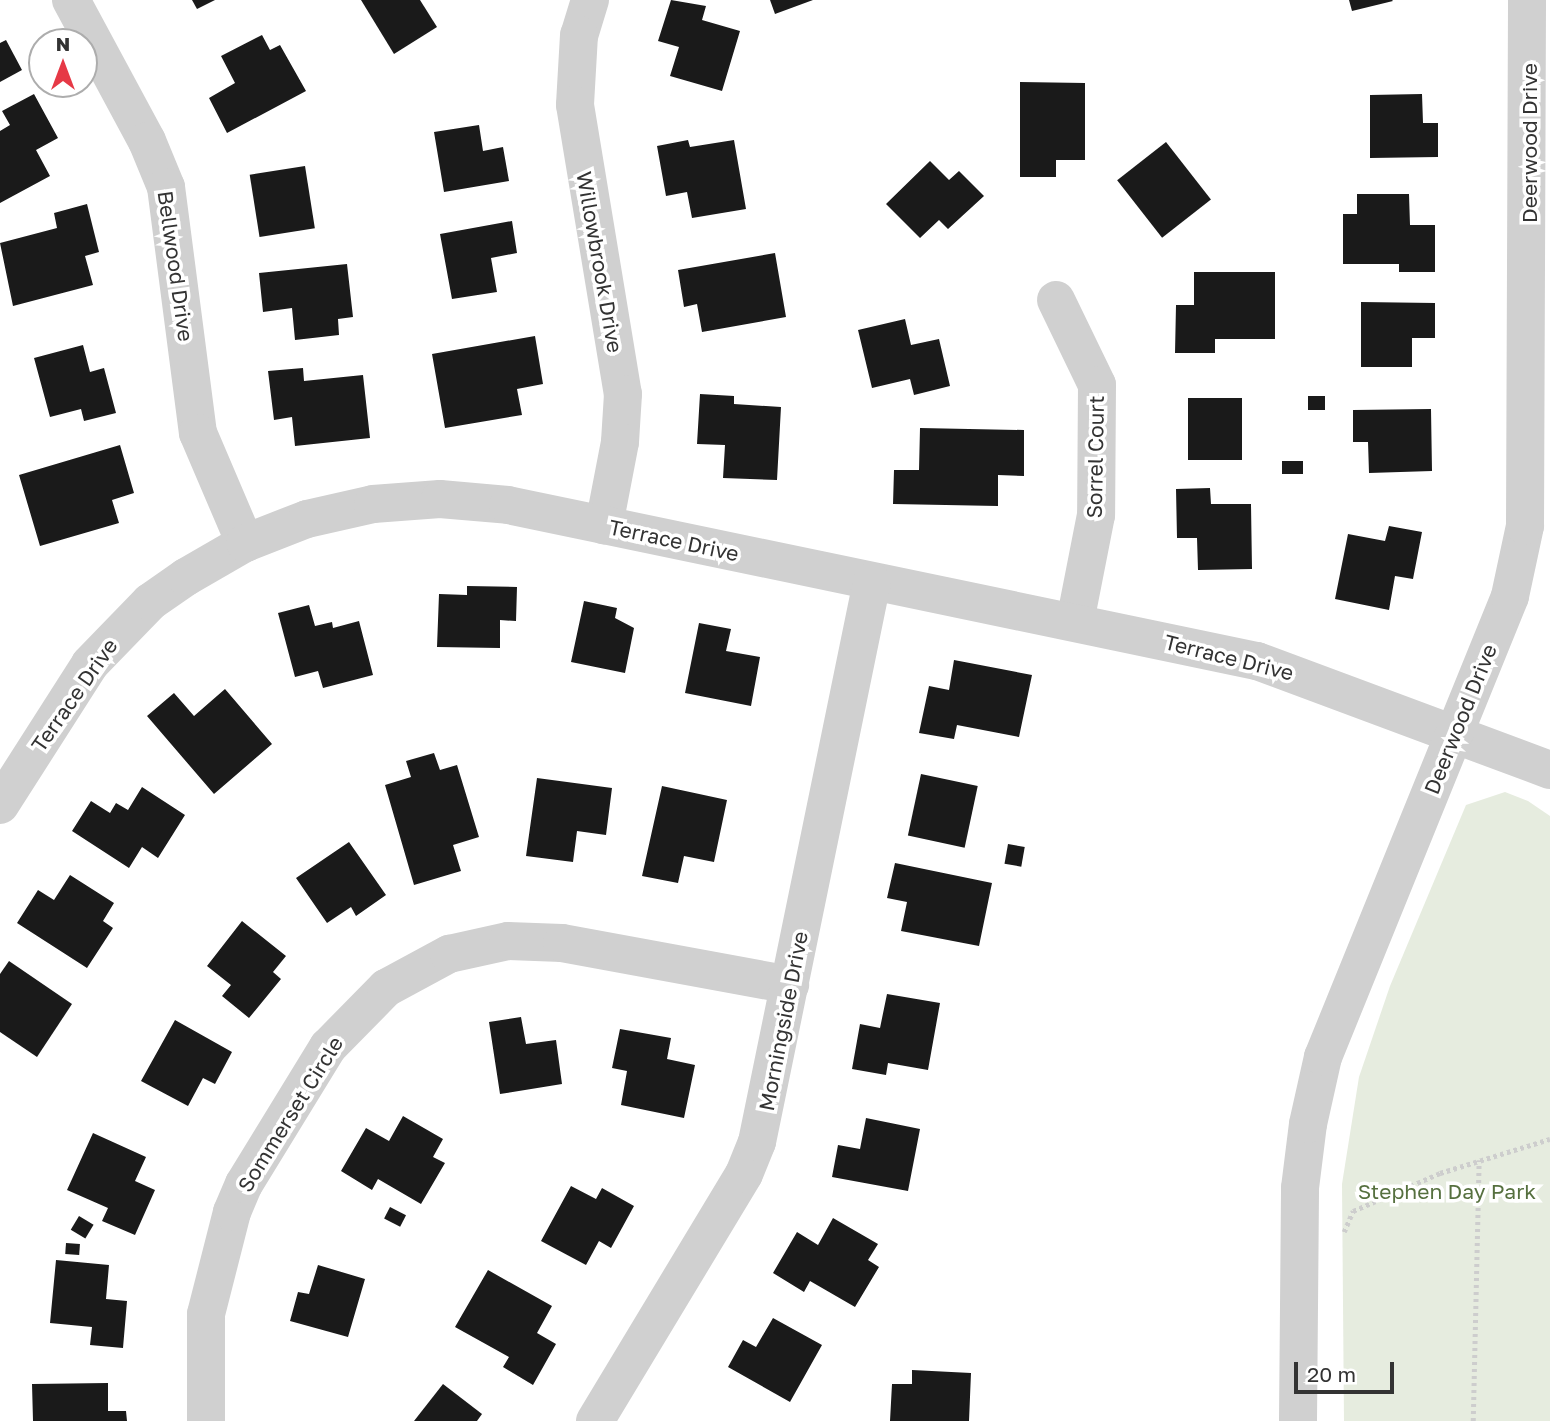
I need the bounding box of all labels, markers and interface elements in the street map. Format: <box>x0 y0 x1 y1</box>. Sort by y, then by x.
north arrow <box>28 28 98 98</box>
text: N <box>56 32 70 55</box>
street label: Deerwood Drive <box>1516 63 1542 223</box>
street label: Willowbrook Drive <box>572 169 628 355</box>
street label: Bellwood Drive <box>153 189 199 343</box>
street label: Sorrel Court <box>1081 395 1109 519</box>
street label: Terrace Drive <box>607 514 741 566</box>
street label: Terrace Drive <box>1162 629 1296 685</box>
street label: Terrace Drive <box>26 634 122 756</box>
street label: Deerwood Drive <box>1418 640 1502 798</box>
street label: Morningside Drive <box>753 929 813 1113</box>
street label: Sommerset Circle <box>232 1032 348 1196</box>
park label: Stephen Day Park <box>1358 1178 1536 1204</box>
scale bar <box>1298 1348 1398 1392</box>
text: 20 m <box>1307 1361 1356 1387</box>

